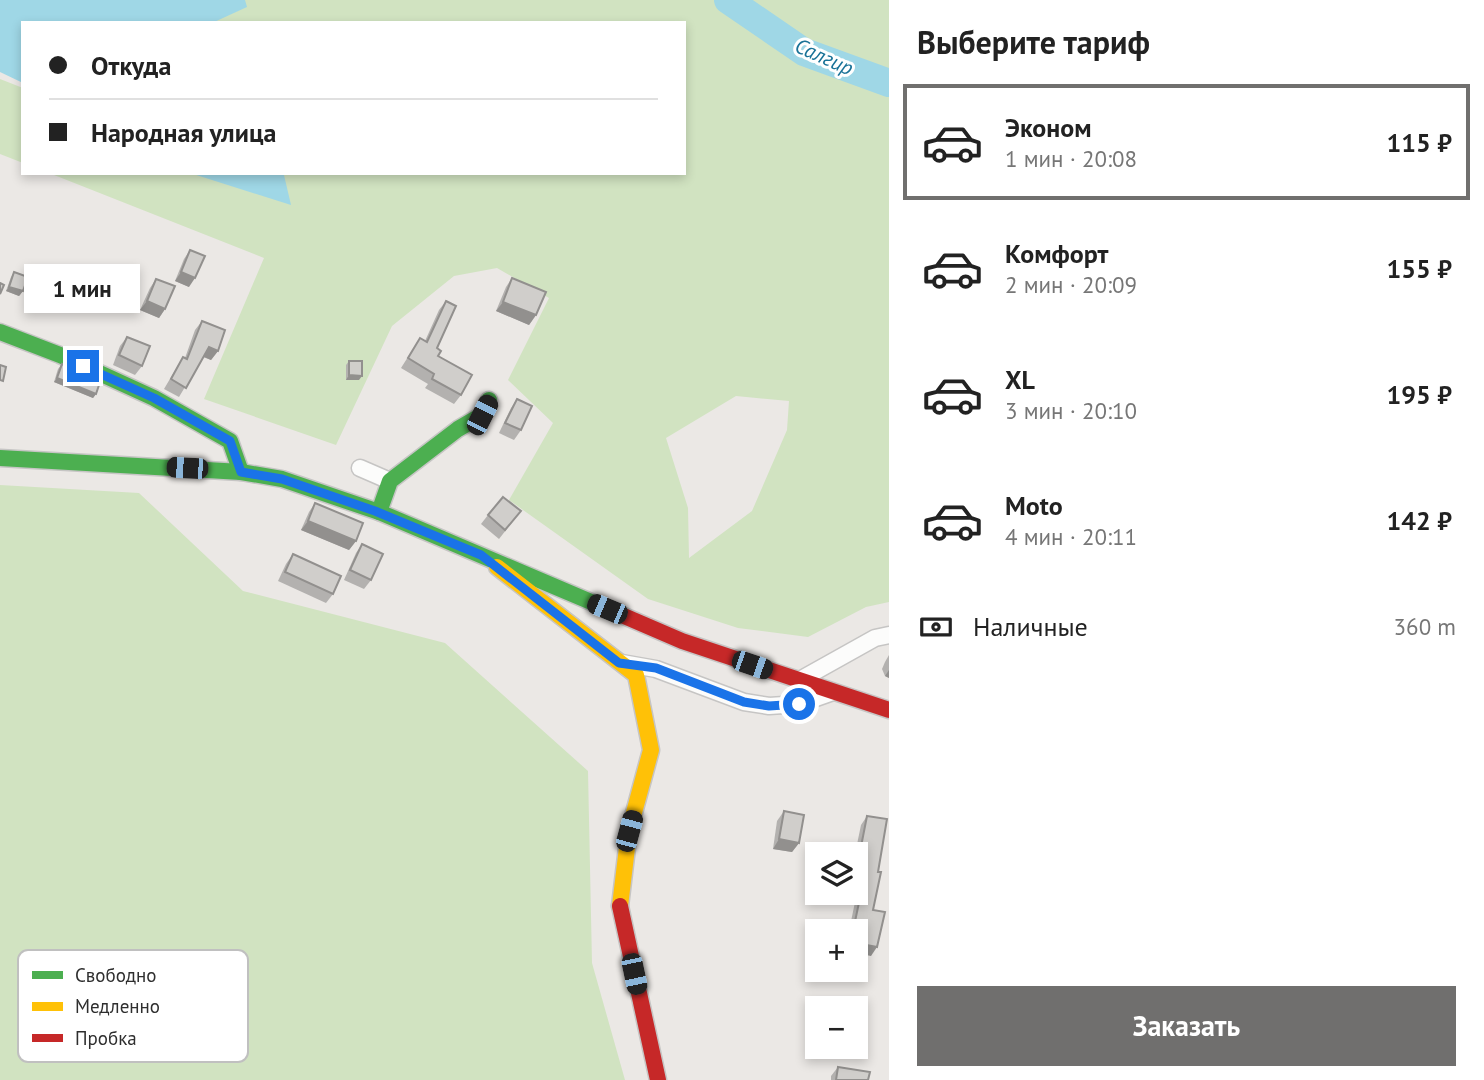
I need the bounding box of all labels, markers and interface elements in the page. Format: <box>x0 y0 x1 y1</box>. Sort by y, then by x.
text: Выберите тариф <box>917 21 1150 63</box>
water label: Салгир <box>791 32 858 81</box>
text: Откуда <box>91 49 171 82</box>
icon: car <box>921 111 984 174</box>
text: Эконом <box>1005 111 1092 144</box>
text: Народная улица <box>91 116 276 149</box>
text: 115 ₽ <box>1386 126 1452 159</box>
text: 1 мин · 20:08 <box>1005 144 1137 173</box>
icon: car <box>921 237 984 300</box>
text: Комфорт <box>1005 237 1108 270</box>
text: 155 ₽ <box>1386 252 1452 285</box>
callout: 1 мин <box>25 264 141 314</box>
text: 2 мин · 20:09 <box>1005 270 1137 299</box>
text: 1 мин <box>52 274 112 303</box>
route end <box>67 350 99 382</box>
icon: car <box>921 363 984 426</box>
text: XL <box>1005 363 1035 396</box>
text: 195 ₽ <box>1386 378 1452 411</box>
car <box>464 392 501 438</box>
text: 3 мин · 20:10 <box>1005 396 1137 425</box>
car <box>166 456 209 480</box>
icon: car <box>921 489 984 552</box>
text: Moto <box>1005 489 1063 522</box>
text: 142 ₽ <box>1386 504 1452 537</box>
text: 4 мин · 20:11 <box>1005 522 1137 551</box>
car <box>584 591 631 627</box>
icon: cash <box>917 608 955 646</box>
text: Наличные <box>973 610 1088 643</box>
text: 360 m <box>1394 612 1456 641</box>
car <box>729 648 776 682</box>
route start <box>783 688 815 720</box>
car <box>614 808 645 854</box>
map controls <box>805 842 868 1059</box>
button: layers <box>805 842 868 905</box>
button: + <box>805 919 868 982</box>
legend <box>18 950 248 1062</box>
car <box>620 951 649 997</box>
text: Свободно <box>75 963 157 987</box>
button: Заказать <box>917 986 1456 1066</box>
text: Медленно <box>75 994 160 1018</box>
button: − <box>805 996 868 1059</box>
text: Пробка <box>75 1026 137 1050</box>

